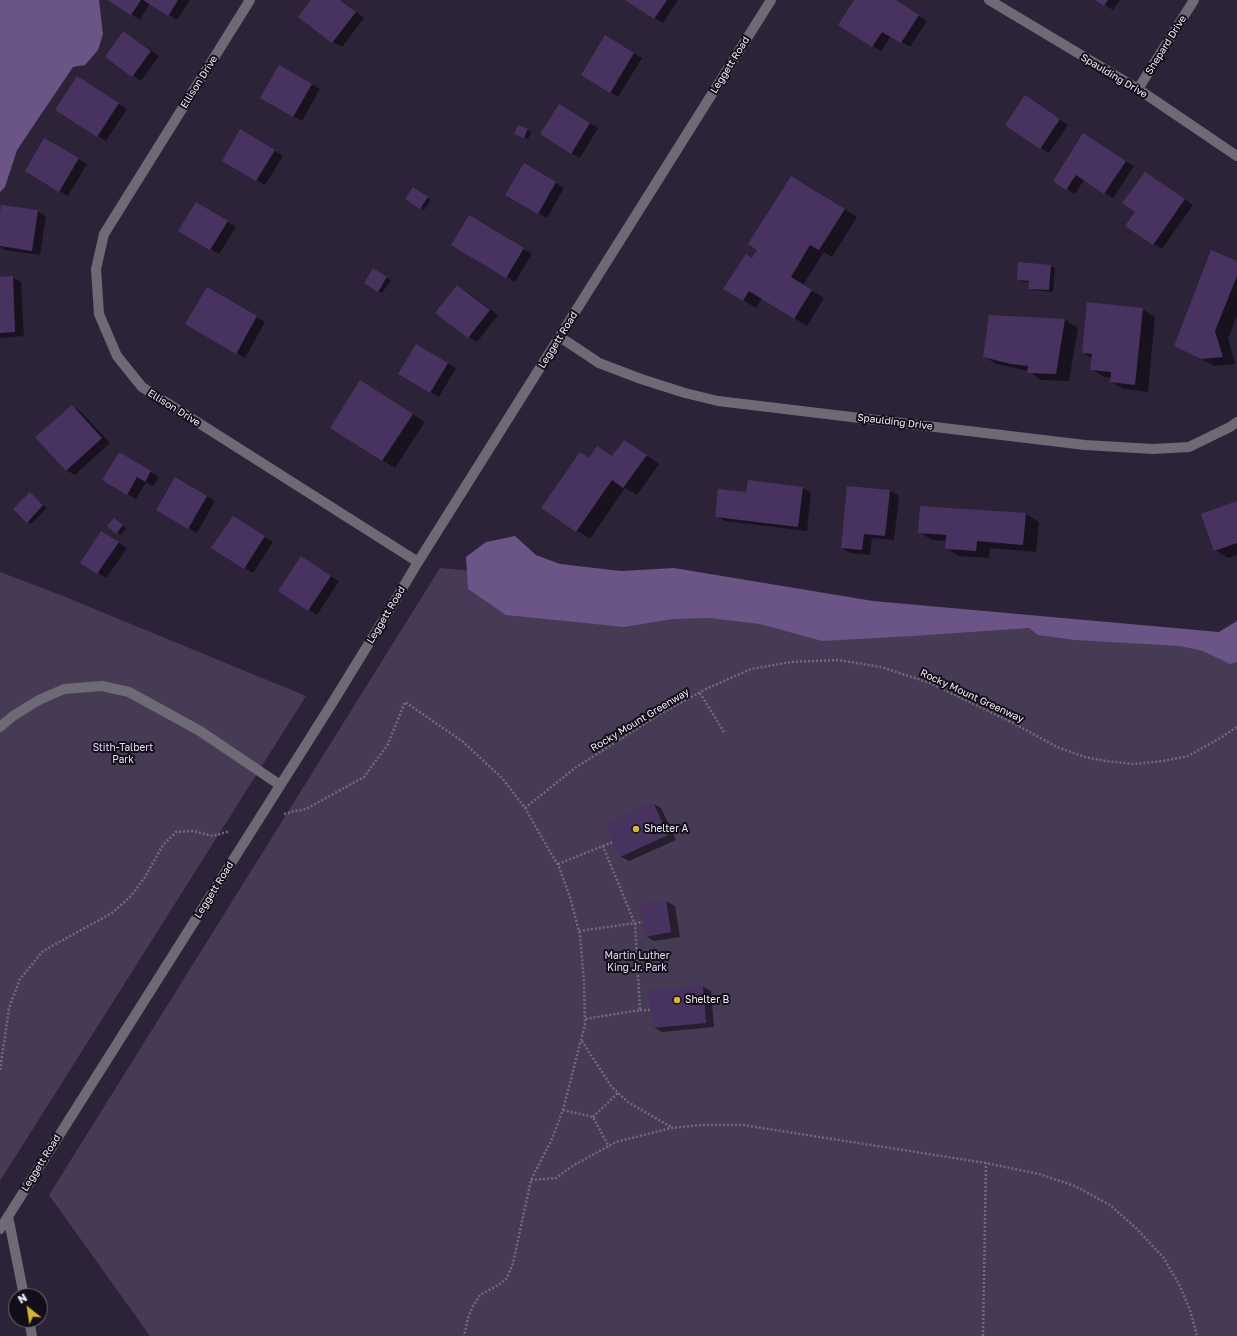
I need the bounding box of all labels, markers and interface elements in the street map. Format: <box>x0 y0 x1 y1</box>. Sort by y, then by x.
street label: Shepard Drive <box>1143 13 1189 77</box>
street label: Leggett Road <box>708 35 752 95</box>
street label: Spaulding Drive <box>1078 51 1150 101</box>
street label: Ellison Drive <box>178 53 220 111</box>
street label: Leggett Road <box>536 310 580 370</box>
street label: Ellison Drive <box>145 387 203 429</box>
street label: Spaulding Drive <box>857 411 933 433</box>
street label: Leggett Road <box>364 584 408 646</box>
street label: Rocky Mount Greenway <box>918 667 1026 725</box>
street label: Rocky Mount Greenway <box>589 686 691 754</box>
park label: Stith-Talbert Park <box>93 742 153 766</box>
place label: Shelter A <box>644 823 688 835</box>
marker: Shelter A <box>631 824 641 834</box>
street label: Leggett Road <box>192 860 236 920</box>
park label: Martin Luther King Jr. Park <box>604 950 670 974</box>
place label: Shelter B <box>685 994 729 1006</box>
marker: Shelter B <box>672 995 682 1005</box>
street label: Leggett Road <box>19 1133 63 1193</box>
north arrow <box>8 1288 48 1328</box>
text: N <box>15 1290 29 1306</box>

